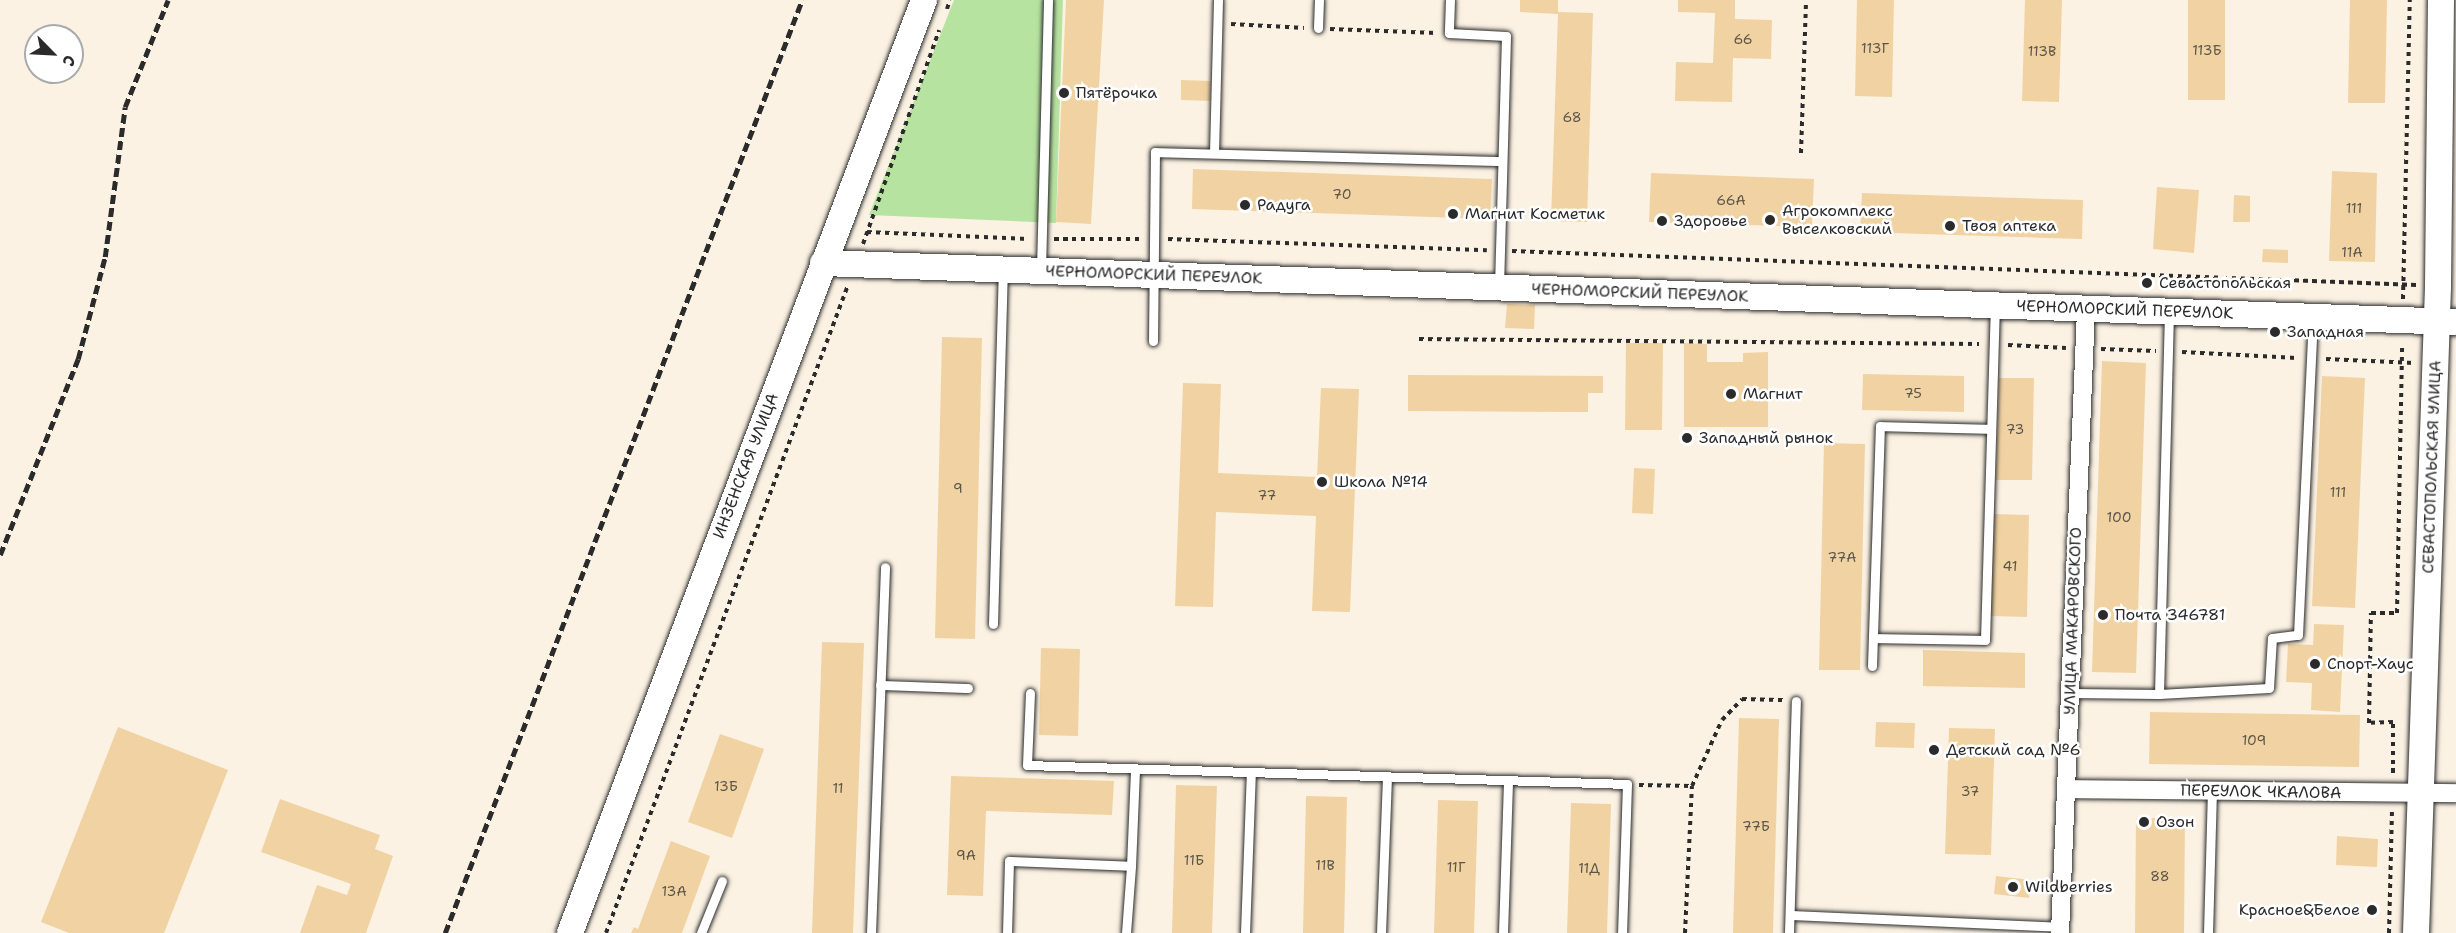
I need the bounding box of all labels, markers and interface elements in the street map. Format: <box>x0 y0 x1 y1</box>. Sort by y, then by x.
north arrow <box>24 24 84 84</box>
house number: 66 <box>1733 31 1753 47</box>
house number: 113Г <box>1861 40 1889 56</box>
house number: 113Б <box>2192 42 2222 58</box>
house number: 113В <box>2028 43 2056 59</box>
text: С <box>57 52 81 69</box>
place label: Пятёрочка <box>1076 83 1157 103</box>
marker: Пятёрочка <box>1057 86 1071 100</box>
house number: 68 <box>1562 109 1582 125</box>
house number: 70 <box>1332 186 1352 202</box>
house number: 66А <box>1716 192 1746 208</box>
place label: Радуга <box>1257 195 1311 215</box>
marker: Радуга <box>1238 198 1252 212</box>
house number: 111 <box>2346 200 2362 216</box>
place label: Агрокомплекс Выселковский <box>1782 201 1893 239</box>
place label: Магнит Косметик <box>1465 204 1605 224</box>
marker: Магнит Косметик <box>1446 207 1460 221</box>
place label: Здоровье <box>1674 211 1747 231</box>
marker: Агрокомплекс Выселковский <box>1763 213 1777 227</box>
marker: Здоровье <box>1655 214 1669 228</box>
place label: Твоя аптека <box>1962 216 2056 236</box>
marker: Твоя аптека <box>1943 219 1957 233</box>
house number: 11А <box>2341 244 2363 260</box>
street label: ЧЕРНОМОРСКИЙ ПЕРЕУЛОК <box>1045 262 1263 288</box>
place label: Севастопольская <box>2159 273 2291 293</box>
marker: Севастопольская <box>2140 276 2154 290</box>
street label: ЧЕРНОМОРСКИЙ ПЕРЕУЛОК <box>1531 280 1749 306</box>
street label: ЧЕРНОМОРСКИЙ ПЕРЕУЛОК <box>2016 297 2234 323</box>
place label: Западная <box>2287 322 2364 342</box>
marker: Западная <box>2268 325 2282 339</box>
street label: СЕВАСТОПОЛЬСКАЯ УЛИЦА <box>2419 360 2445 574</box>
place label: Магнит <box>1743 384 1803 404</box>
house number: 75 <box>1904 385 1922 401</box>
marker: Магнит <box>1724 387 1738 401</box>
street label: ИНЗЕНСКАЯ УЛИЦА <box>709 390 783 542</box>
house number: 73 <box>2006 421 2024 437</box>
place label: Западный рынок <box>1699 428 1833 448</box>
marker: Западный рынок <box>1680 431 1694 445</box>
place label: Школа №14 <box>1334 472 1428 492</box>
marker: Школа №14 <box>1315 475 1329 489</box>
house number: 9 <box>953 480 963 496</box>
house number: 111 <box>2330 484 2346 500</box>
house number: 77 <box>1258 487 1276 503</box>
house number: 100 <box>2107 509 2131 525</box>
street label: УЛИЦА МАКАРОВСКОГО <box>2060 527 2086 715</box>
house number: 77А <box>1828 549 1856 565</box>
house number: 41 <box>2003 558 2017 574</box>
place label: Почта 346781 <box>2115 605 2225 625</box>
marker: Почта 346781 <box>2096 608 2110 622</box>
place label: Спорт-Хаус <box>2327 654 2414 674</box>
marker: Спорт-Хаус <box>2308 657 2322 671</box>
house number: 109 <box>2242 732 2266 748</box>
place label: Детский сад №6 <box>1946 740 2081 760</box>
marker: Детский сад №6 <box>1927 743 1941 757</box>
house number: 13Б <box>714 778 738 794</box>
house number: 11 <box>832 780 844 796</box>
street label: ПЕРЕУЛОК ЧКАЛОВА <box>2180 781 2342 803</box>
house number: 37 <box>1961 783 1979 799</box>
place label: Озон <box>2156 812 2194 832</box>
marker: Озон <box>2137 815 2151 829</box>
house number: 77Б <box>1742 818 1770 834</box>
house number: 9А <box>956 847 976 863</box>
house number: 11Б <box>1184 852 1204 868</box>
house number: 11В <box>1315 857 1335 873</box>
house number: 11Г <box>1447 859 1465 875</box>
house number: 11Д <box>1578 860 1600 876</box>
house number: 88 <box>2150 868 2170 884</box>
place label: Wildberries <box>2025 877 2113 897</box>
marker: Wildberries <box>2006 880 2020 894</box>
house number: 13А <box>661 883 687 899</box>
place label: Красное&Белое <box>2239 900 2360 920</box>
marker: Красное&Белое <box>2365 903 2379 917</box>

